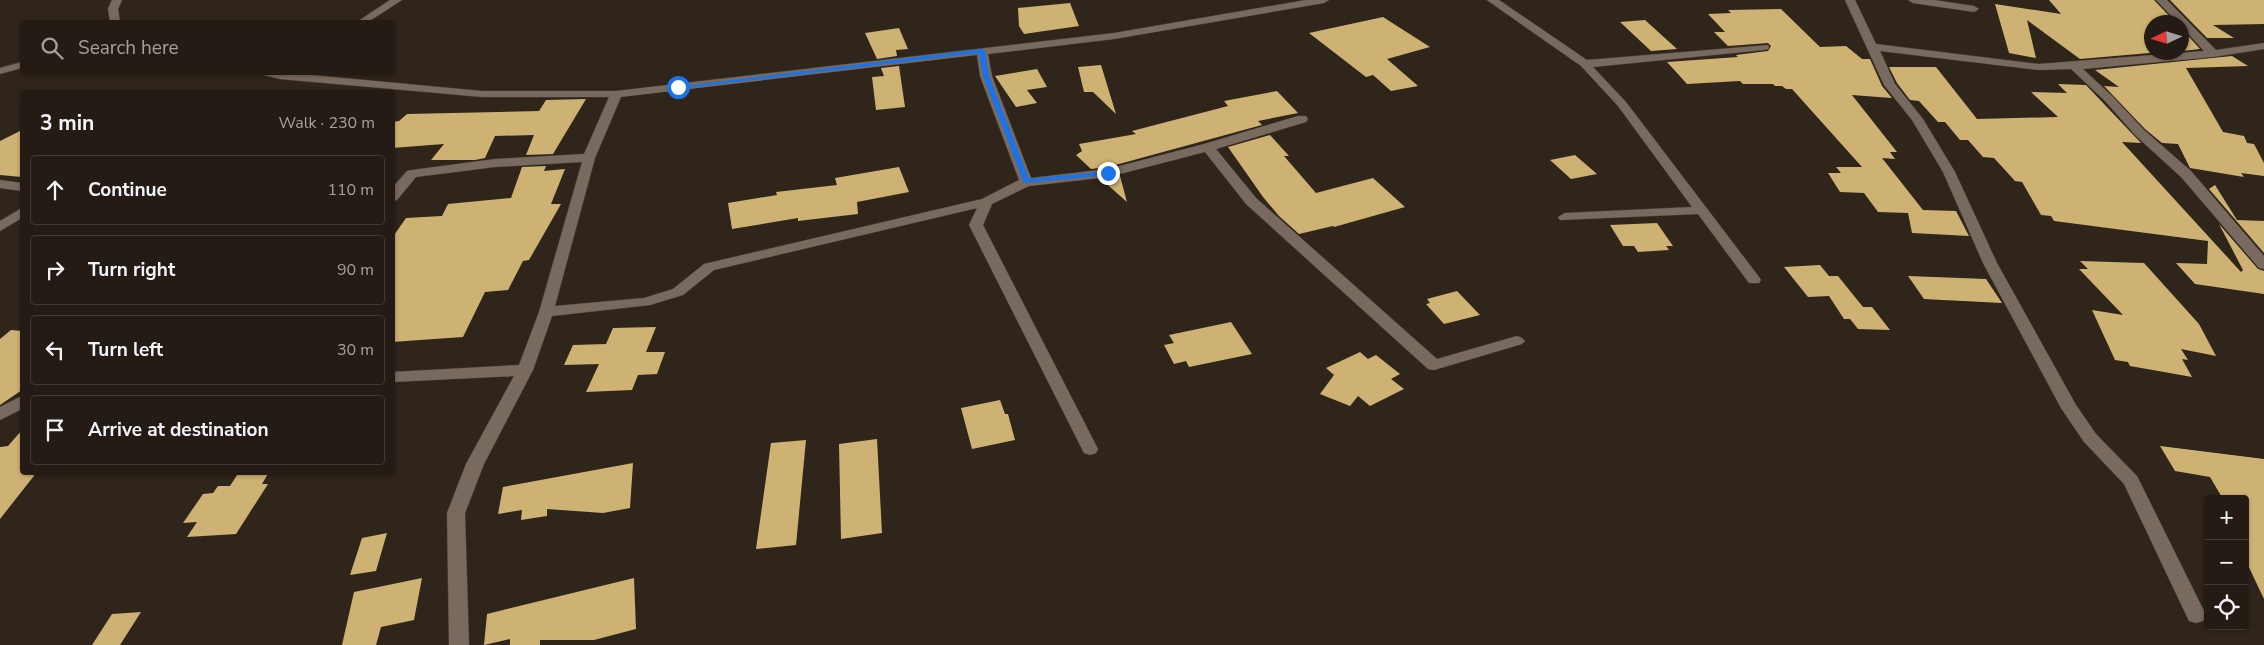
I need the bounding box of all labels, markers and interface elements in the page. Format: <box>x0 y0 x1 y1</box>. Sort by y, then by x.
north arrow <box>2144 15 2189 60</box>
search box <box>20 20 395 75</box>
icon: search <box>38 34 66 62</box>
text: Search here <box>78 35 179 61</box>
route start <box>667 76 690 99</box>
text: 3 min <box>40 109 94 137</box>
text: Walk · 230 m <box>279 112 375 134</box>
route end <box>1097 162 1120 185</box>
icon: ahead <box>41 176 69 204</box>
text: Continue <box>88 177 167 203</box>
text: 110 m <box>327 179 374 201</box>
icon: right <box>41 256 69 284</box>
text: Turn right <box>88 257 175 283</box>
text: 90 m <box>337 259 374 281</box>
icon: left <box>41 336 69 364</box>
text: Turn left <box>88 337 163 363</box>
text: 30 m <box>337 339 374 361</box>
icon: arrive <box>41 416 69 444</box>
text: Arrive at destination <box>88 417 269 443</box>
map controls <box>2204 495 2249 630</box>
button: + <box>2204 495 2249 540</box>
button: − <box>2204 540 2249 585</box>
button: locate <box>2204 585 2249 630</box>

